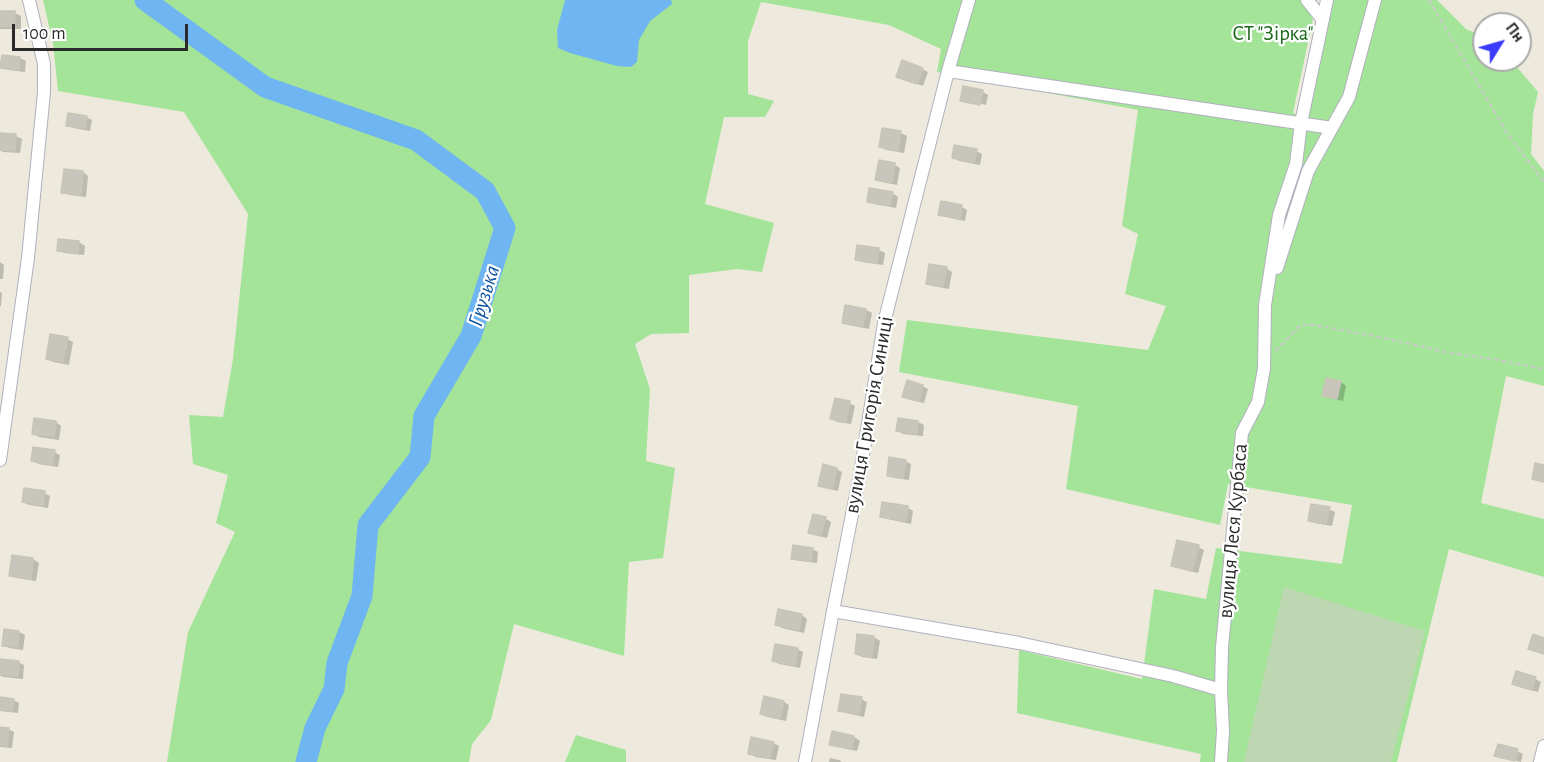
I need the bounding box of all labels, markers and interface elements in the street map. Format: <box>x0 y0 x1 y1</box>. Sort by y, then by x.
scale bar <box>15 12 190 50</box>
north arrow <box>1472 12 1532 72</box>
text: Пн <box>1503 20 1527 45</box>
park label: СТ "Зірка" <box>1232 21 1314 47</box>
text: 100 m <box>23 25 66 43</box>
water label: Грузька <box>462 262 506 330</box>
street label: вулиця Григорія Синиці <box>839 314 899 516</box>
street label: вулиця Леся Курбаса <box>1213 442 1253 620</box>

